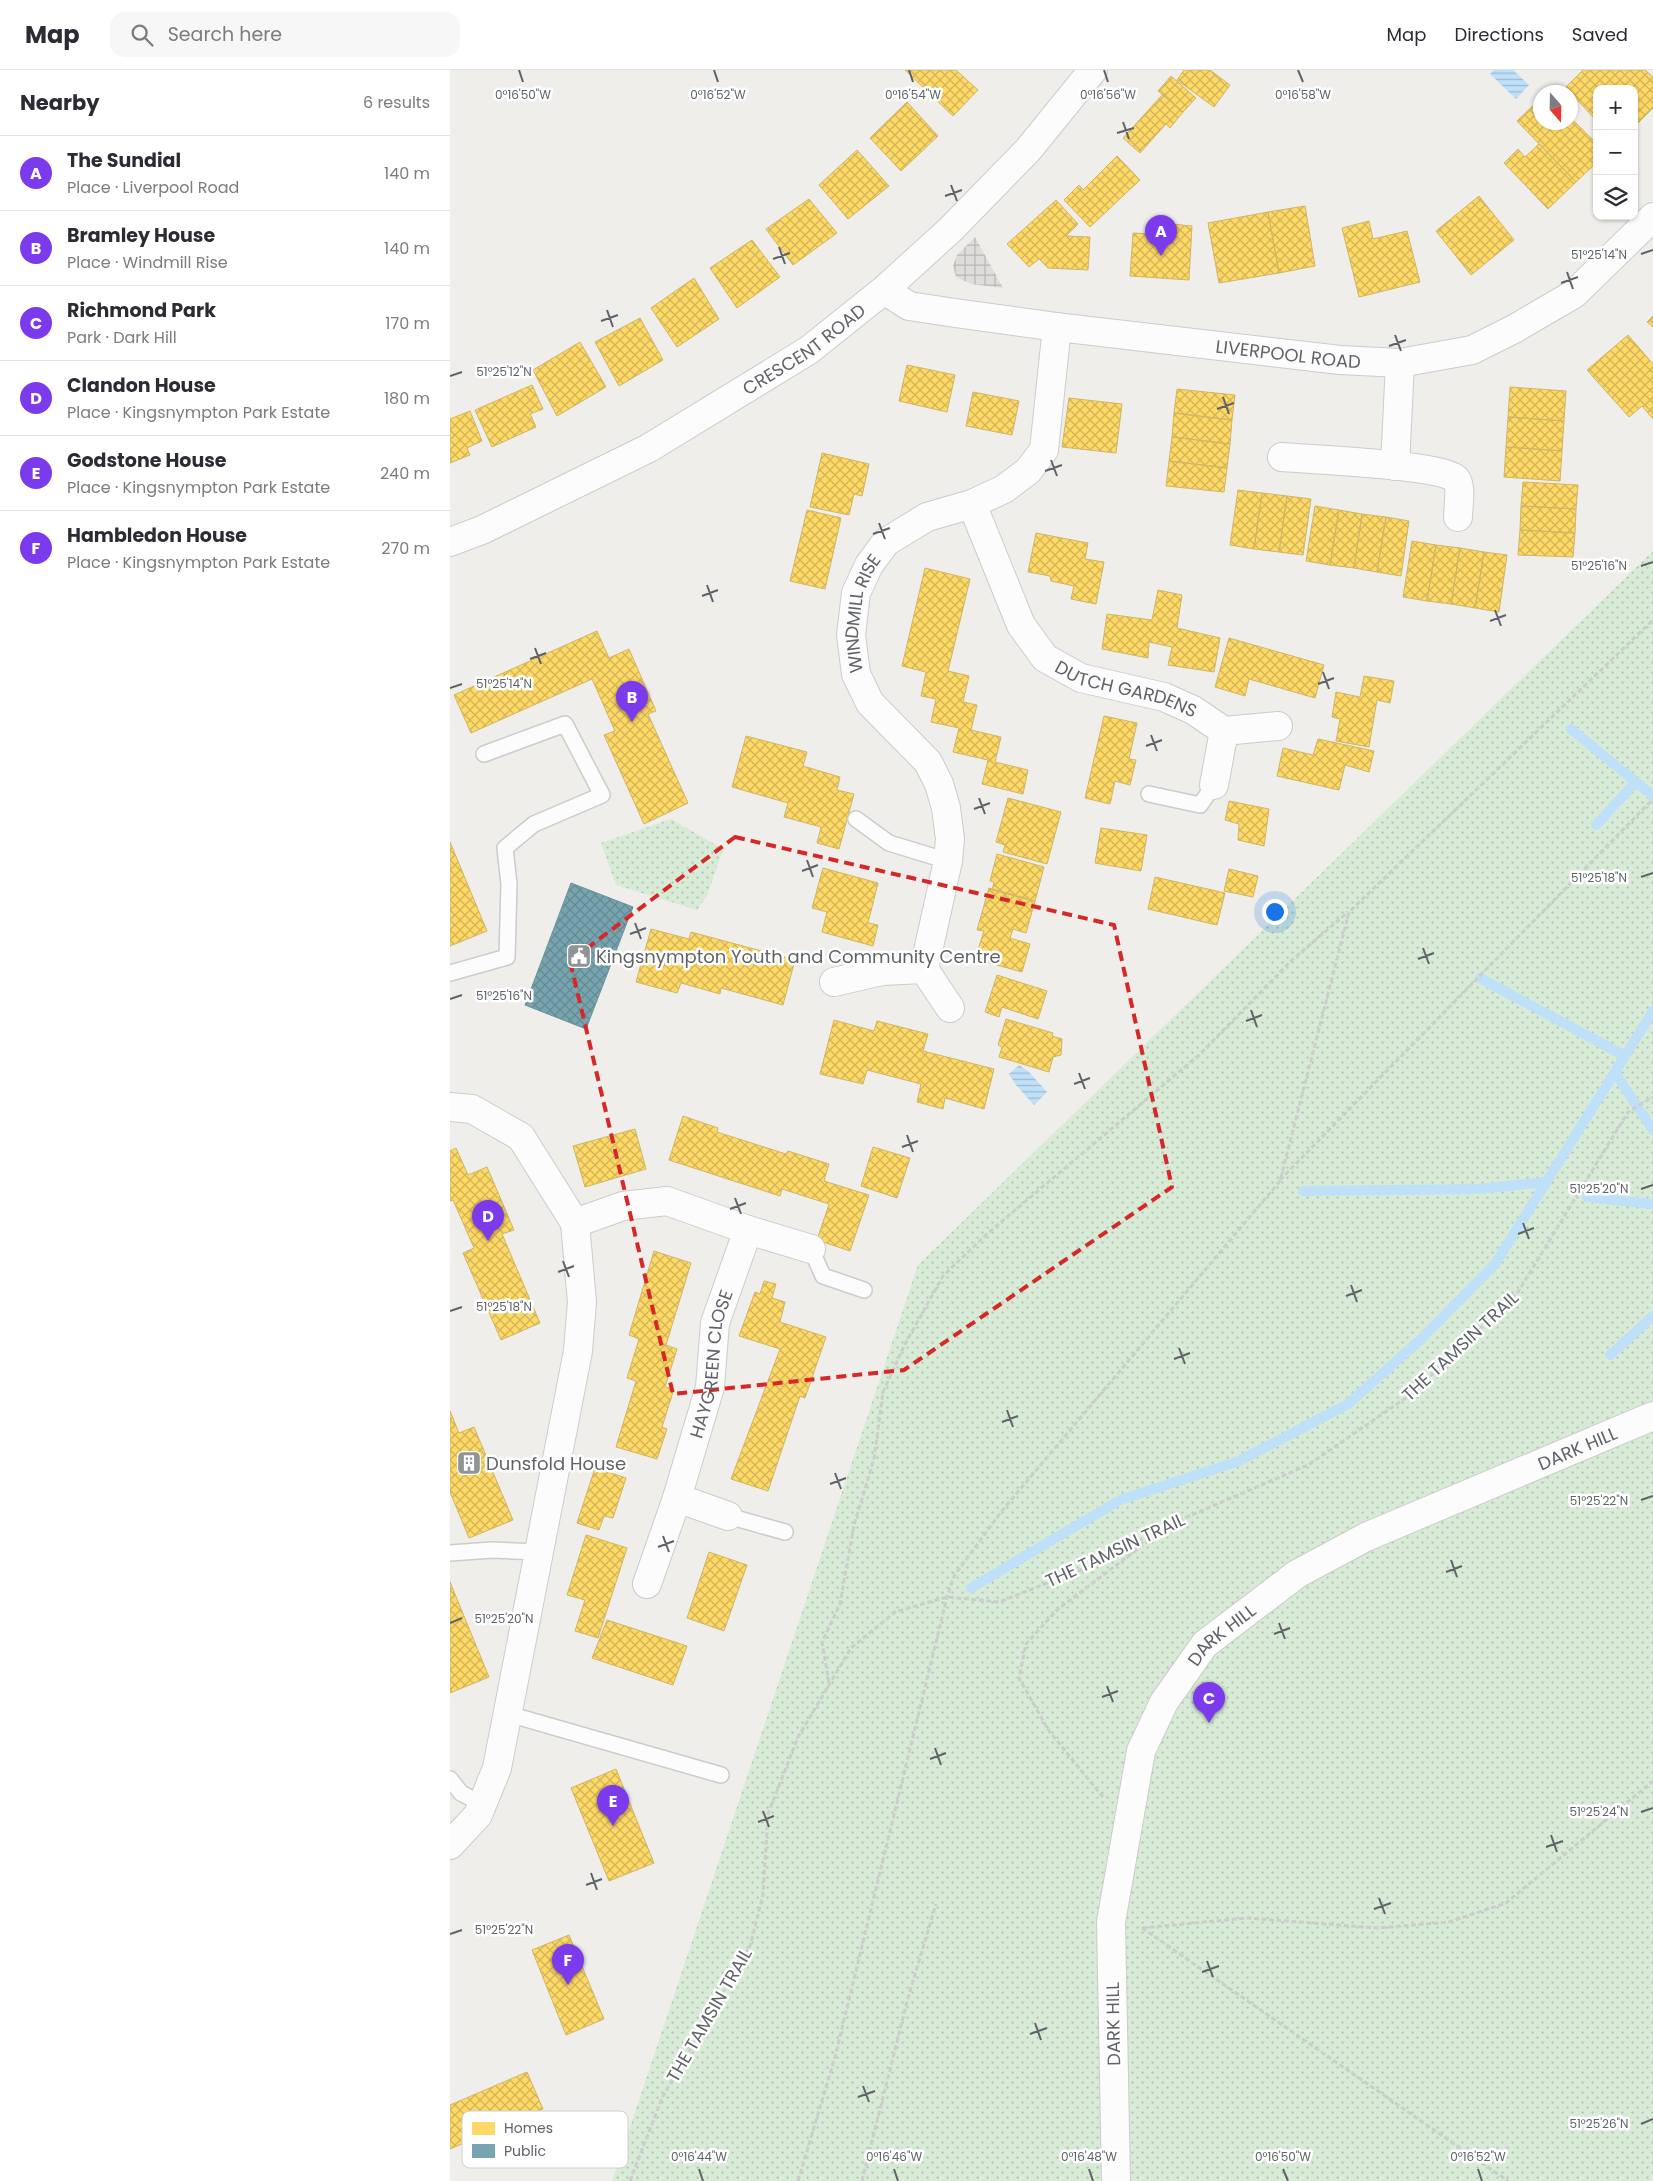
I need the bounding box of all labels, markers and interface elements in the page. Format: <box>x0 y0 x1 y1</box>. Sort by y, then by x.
search box <box>110 12 460 57</box>
text: Map <box>25 18 80 51</box>
icon: search <box>128 21 156 49</box>
text: Search here <box>168 21 282 48</box>
text: Map <box>1387 22 1426 47</box>
text: Directions <box>1454 22 1544 47</box>
text: Saved <box>1572 22 1628 47</box>
north arrow <box>1533 85 1578 130</box>
map controls <box>1593 85 1638 220</box>
button: + <box>1593 85 1638 130</box>
text: 0°16'50"W <box>495 86 551 103</box>
text: 0°16'52"W <box>690 86 746 103</box>
text: 0°16'54"W <box>885 86 941 103</box>
text: 0°16'56"W <box>1080 86 1136 103</box>
text: 0°16'58"W <box>1275 86 1331 103</box>
text: Nearby <box>20 88 100 117</box>
text: 6 results <box>363 91 430 114</box>
button: − <box>1593 130 1638 175</box>
text: The Sundial <box>67 147 181 174</box>
text: A <box>30 162 42 185</box>
text: 140 m <box>384 162 430 185</box>
button: layers <box>1593 175 1638 220</box>
text: Place · Liverpool Road <box>67 176 239 199</box>
pin: A <box>1145 215 1177 256</box>
text: Bramley House <box>67 222 215 249</box>
text: B <box>31 237 41 260</box>
text: 140 m <box>384 237 430 260</box>
text: 51°25'14"N <box>1571 246 1627 263</box>
text: Place · Windmill Rise <box>67 251 228 274</box>
text: Richmond Park <box>67 297 216 324</box>
street label: CRESCENT ROAD <box>737 297 870 401</box>
text: C <box>30 312 42 335</box>
text: 170 m <box>385 312 430 335</box>
text: Park · Dark Hill <box>67 326 177 349</box>
street label: LIVERPOOL ROAD <box>1214 333 1361 374</box>
text: 51°25'12"N <box>476 363 532 380</box>
text: Clandon House <box>67 372 216 399</box>
text: D <box>30 387 42 410</box>
text: 180 m <box>384 387 430 410</box>
text: Place · Kingsnympton Park Estate <box>67 401 330 424</box>
text: Godstone House <box>67 447 227 474</box>
text: E <box>32 462 40 485</box>
text: 240 m <box>380 462 430 485</box>
text: Place · Kingsnympton Park Estate <box>67 476 330 499</box>
text: Hambledon House <box>67 522 247 549</box>
text: F <box>32 537 40 560</box>
text: 270 m <box>381 537 430 560</box>
street label: WINDMILL RISE <box>838 548 886 674</box>
text: Place · Kingsnympton Park Estate <box>67 551 330 574</box>
text: 51°25'16"N <box>1571 557 1627 574</box>
street label: DUTCH GARDENS <box>1051 654 1201 723</box>
text: 51°25'14"N <box>476 675 532 692</box>
pin: B <box>616 681 648 722</box>
text: 51°25'18"N <box>1571 869 1627 886</box>
your location <box>1262 899 1288 925</box>
public building icon: Kingsnympton Youth and Community Centre <box>566 943 592 969</box>
place label: Kingsnympton Youth and Community Centre <box>596 944 1001 969</box>
text: 51°25'16"N <box>476 987 532 1004</box>
text: 51°25'20"N <box>1569 1180 1629 1197</box>
pin: D <box>472 1200 504 1241</box>
street label: THE TAMSIN TRAIL <box>1396 1285 1524 1407</box>
street label: HAYGREEN CLOSE <box>683 1286 738 1441</box>
text: 51°25'18"N <box>476 1298 532 1315</box>
street label: DARK HILL <box>1534 1420 1621 1476</box>
building icon: Dunsfold House <box>456 1450 482 1476</box>
place label: Dunsfold House <box>486 1451 626 1476</box>
text: 51°25'22"N <box>1570 1492 1628 1509</box>
street label: THE TAMSIN TRAIL <box>1041 1507 1189 1593</box>
street label: DARK HILL <box>1181 1598 1261 1671</box>
text: 51°25'20"N <box>474 1610 534 1627</box>
pin: C <box>1193 1682 1225 1723</box>
pin: E <box>597 1785 629 1826</box>
text: 51°25'24"N <box>1569 1803 1629 1820</box>
text: 51°25'22"N <box>475 1921 533 1938</box>
street label: THE TAMSIN TRAIL <box>660 1943 758 2087</box>
pin: F <box>552 1944 584 1985</box>
street label: DARK HILL <box>1100 1982 1126 2066</box>
legend <box>462 2111 628 2168</box>
text: 51°25'26"N <box>1569 2115 1629 2132</box>
text: Homes <box>504 2118 553 2138</box>
text: Public <box>504 2141 546 2161</box>
text: 0°16'44"W <box>671 2148 727 2165</box>
text: 0°16'46"W <box>866 2148 922 2165</box>
text: 0°16'48"W <box>1061 2148 1117 2165</box>
text: 0°16'50"W <box>1255 2148 1311 2165</box>
text: 0°16'52"W <box>1450 2148 1506 2165</box>

